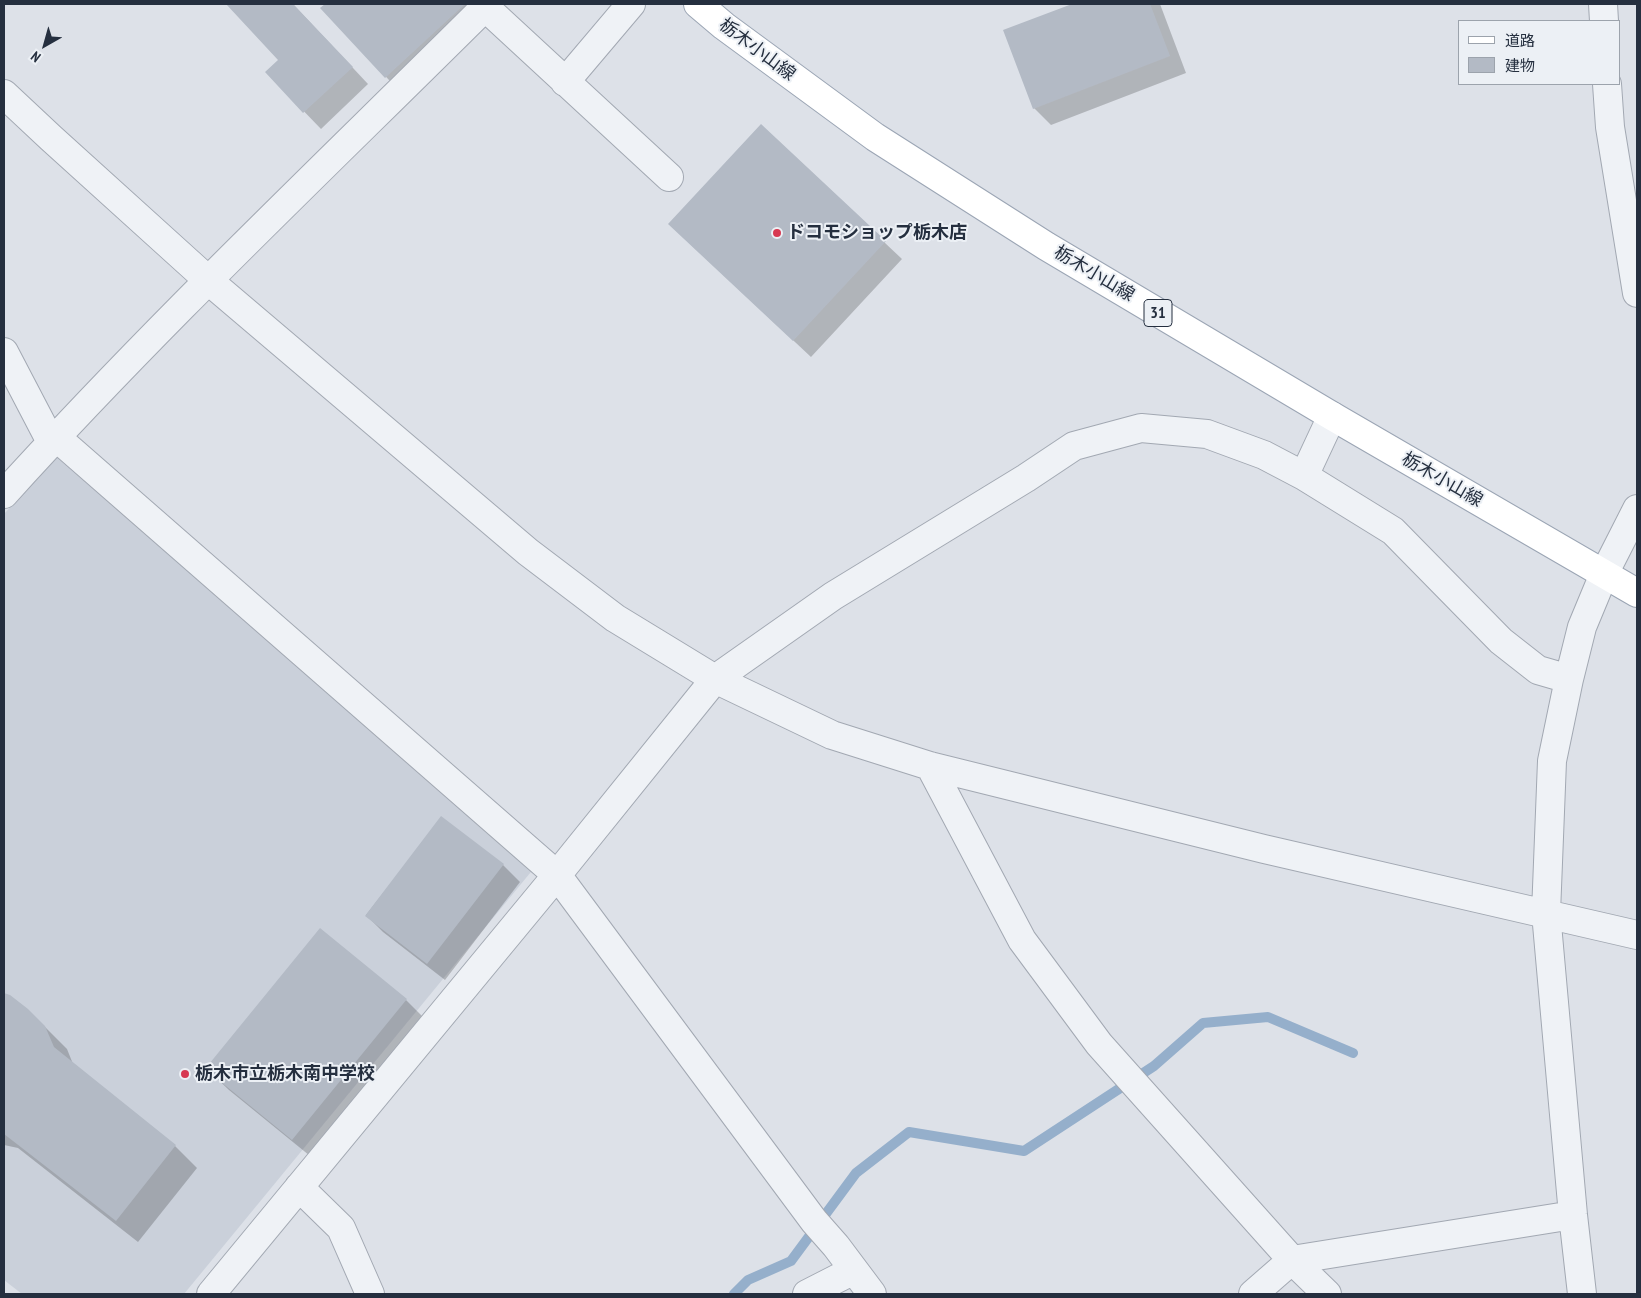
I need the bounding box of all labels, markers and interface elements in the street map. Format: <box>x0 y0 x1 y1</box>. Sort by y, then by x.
street label: 栃木小山線 <box>715 14 799 86</box>
north arrow <box>20 20 70 70</box>
legend <box>1458 20 1621 85</box>
text: 道路 <box>1505 31 1535 50</box>
text: N <box>27 47 44 66</box>
text: 建物 <box>1505 56 1535 75</box>
place label: ドコモショップ栃木店 <box>787 222 967 244</box>
marker: ドコモショップ栃木店 <box>771 227 783 239</box>
street label: 栃木小山線 <box>1050 242 1138 306</box>
road number: 31 <box>1144 300 1172 326</box>
street label: 栃木小山線 <box>1398 448 1486 512</box>
place label: 栃木市立栃木南中学校 <box>195 1063 375 1085</box>
marker: 栃木市立栃木南中学校 <box>179 1068 191 1080</box>

